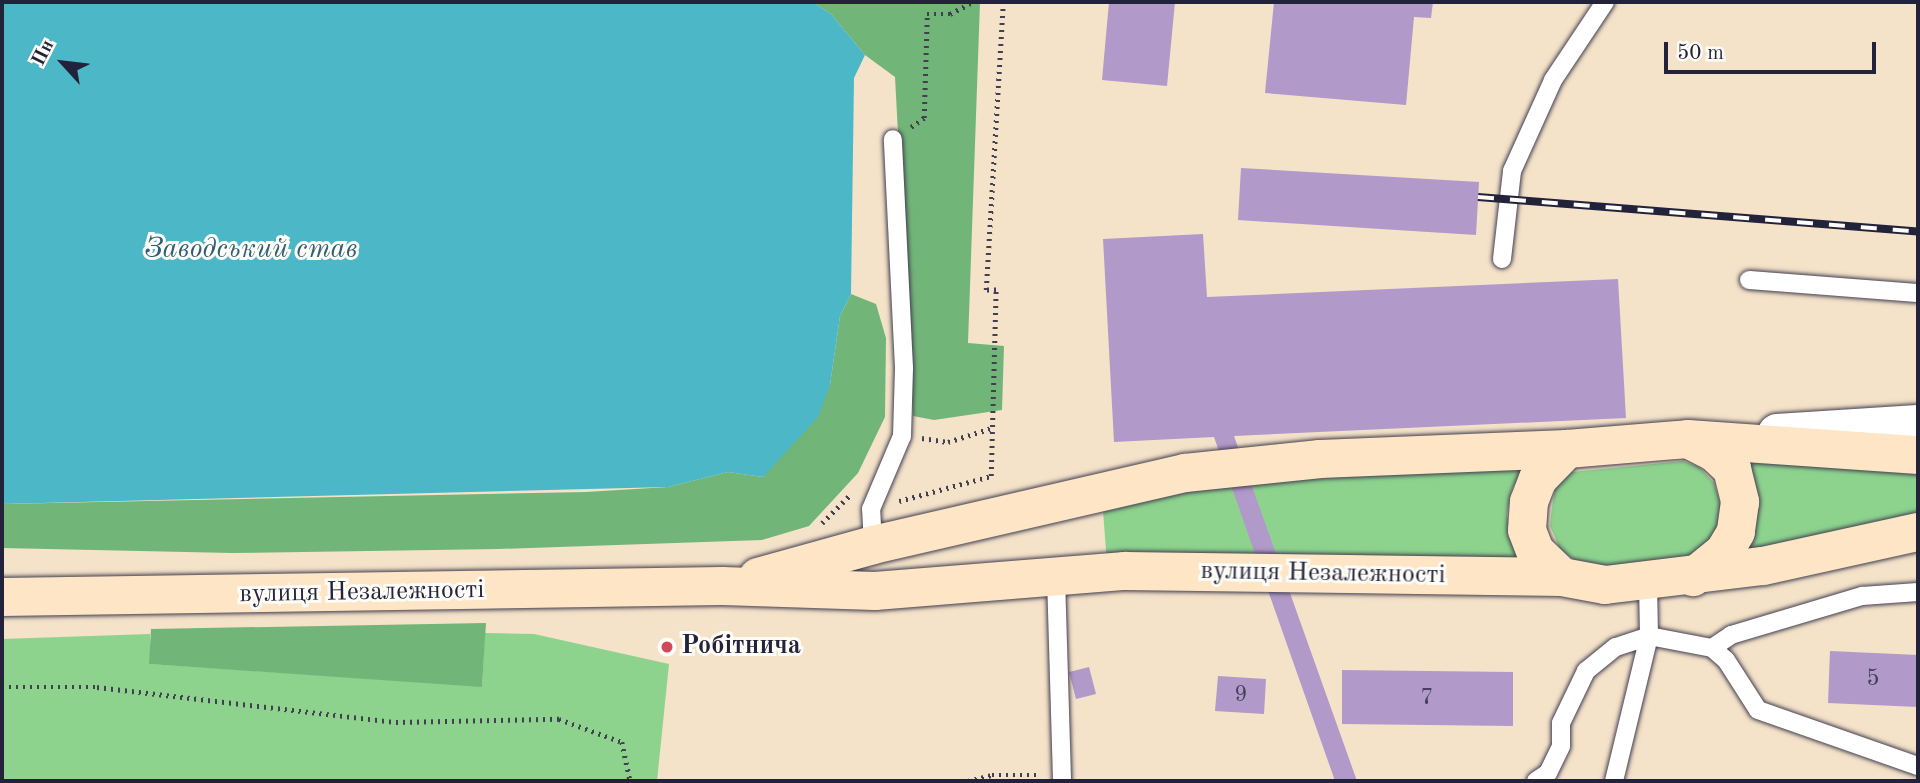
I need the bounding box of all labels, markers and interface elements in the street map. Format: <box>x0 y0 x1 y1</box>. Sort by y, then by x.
north arrow <box>28 28 98 98</box>
scale bar <box>1668 28 1880 72</box>
text: Пн <box>29 37 58 69</box>
text: 50 m <box>1677 43 1724 64</box>
water label: Заводський став <box>145 233 357 267</box>
street label: вулиця Незалежності <box>1200 556 1446 592</box>
street label: вулиця Незалежності <box>239 575 485 611</box>
place label: Робітнича <box>681 631 801 663</box>
marker: Робітнича <box>659 639 675 655</box>
house number: 5 <box>1866 665 1880 693</box>
house number: 9 <box>1234 681 1248 709</box>
house number: 7 <box>1420 684 1434 712</box>

